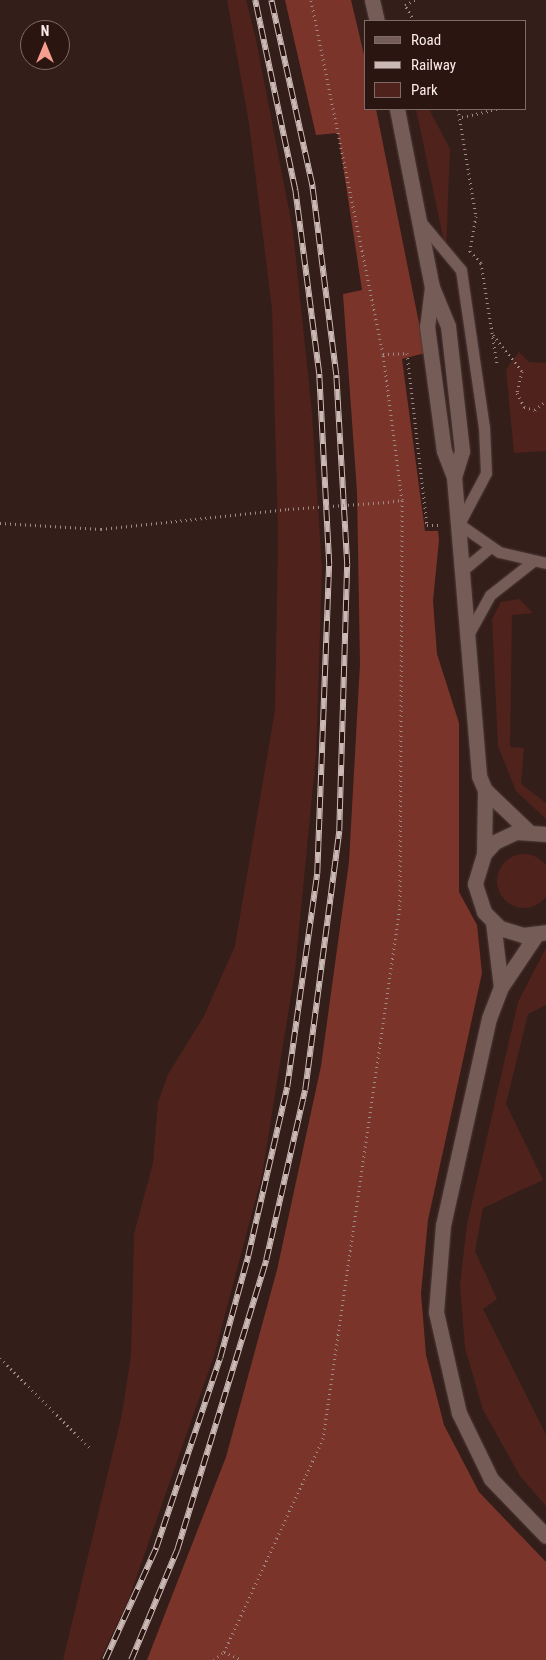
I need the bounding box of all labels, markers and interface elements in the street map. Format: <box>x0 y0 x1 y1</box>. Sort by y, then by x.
north arrow <box>20 20 70 70</box>
legend <box>364 20 526 110</box>
text: N <box>41 23 49 39</box>
text: Road <box>411 31 441 49</box>
text: Railway <box>411 56 456 74</box>
text: Park <box>411 81 438 99</box>

